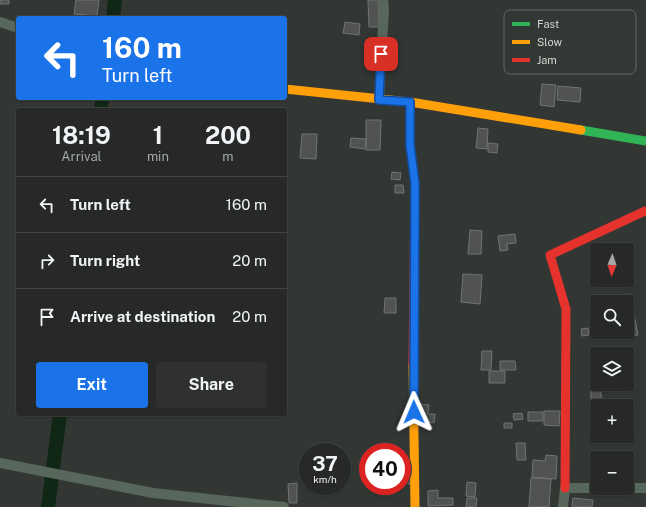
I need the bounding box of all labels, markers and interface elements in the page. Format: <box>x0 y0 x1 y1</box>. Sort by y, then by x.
legend <box>504 10 636 74</box>
text: Fast <box>537 18 559 30</box>
text: 160 m <box>102 31 182 64</box>
icon: left <box>36 32 88 84</box>
text: Slow <box>537 36 563 48</box>
pin <box>364 37 398 71</box>
icon: arrive <box>370 43 392 65</box>
text: Jam <box>537 54 557 66</box>
text: Turn left <box>102 65 172 86</box>
text: 18:19 <box>52 121 111 149</box>
text: 1 <box>153 121 163 149</box>
text: 200 <box>205 121 251 149</box>
text: Arrival <box>61 149 102 164</box>
text: min <box>147 149 169 164</box>
text: m <box>222 149 234 164</box>
icon: left <box>36 194 58 216</box>
text: Turn left <box>70 196 131 213</box>
text: 160 m <box>226 196 267 213</box>
north arrow <box>590 243 634 287</box>
map controls <box>590 243 634 495</box>
icon: right <box>36 250 58 272</box>
text: Turn right <box>70 252 140 269</box>
text: 20 m <box>232 252 267 269</box>
button: search <box>590 295 634 339</box>
icon: arrive <box>36 306 58 328</box>
text: Arrive at destination <box>70 308 215 325</box>
text: 20 m <box>232 308 267 325</box>
button: layers <box>590 347 634 391</box>
button: Exit <box>36 362 148 408</box>
button: Share <box>156 362 267 408</box>
position arrow <box>393 391 435 433</box>
button: + <box>590 399 634 443</box>
speed limit sign: 40 <box>359 443 411 495</box>
button: − <box>590 451 634 495</box>
text: 37 <box>312 452 338 476</box>
text: km/h <box>313 473 337 485</box>

